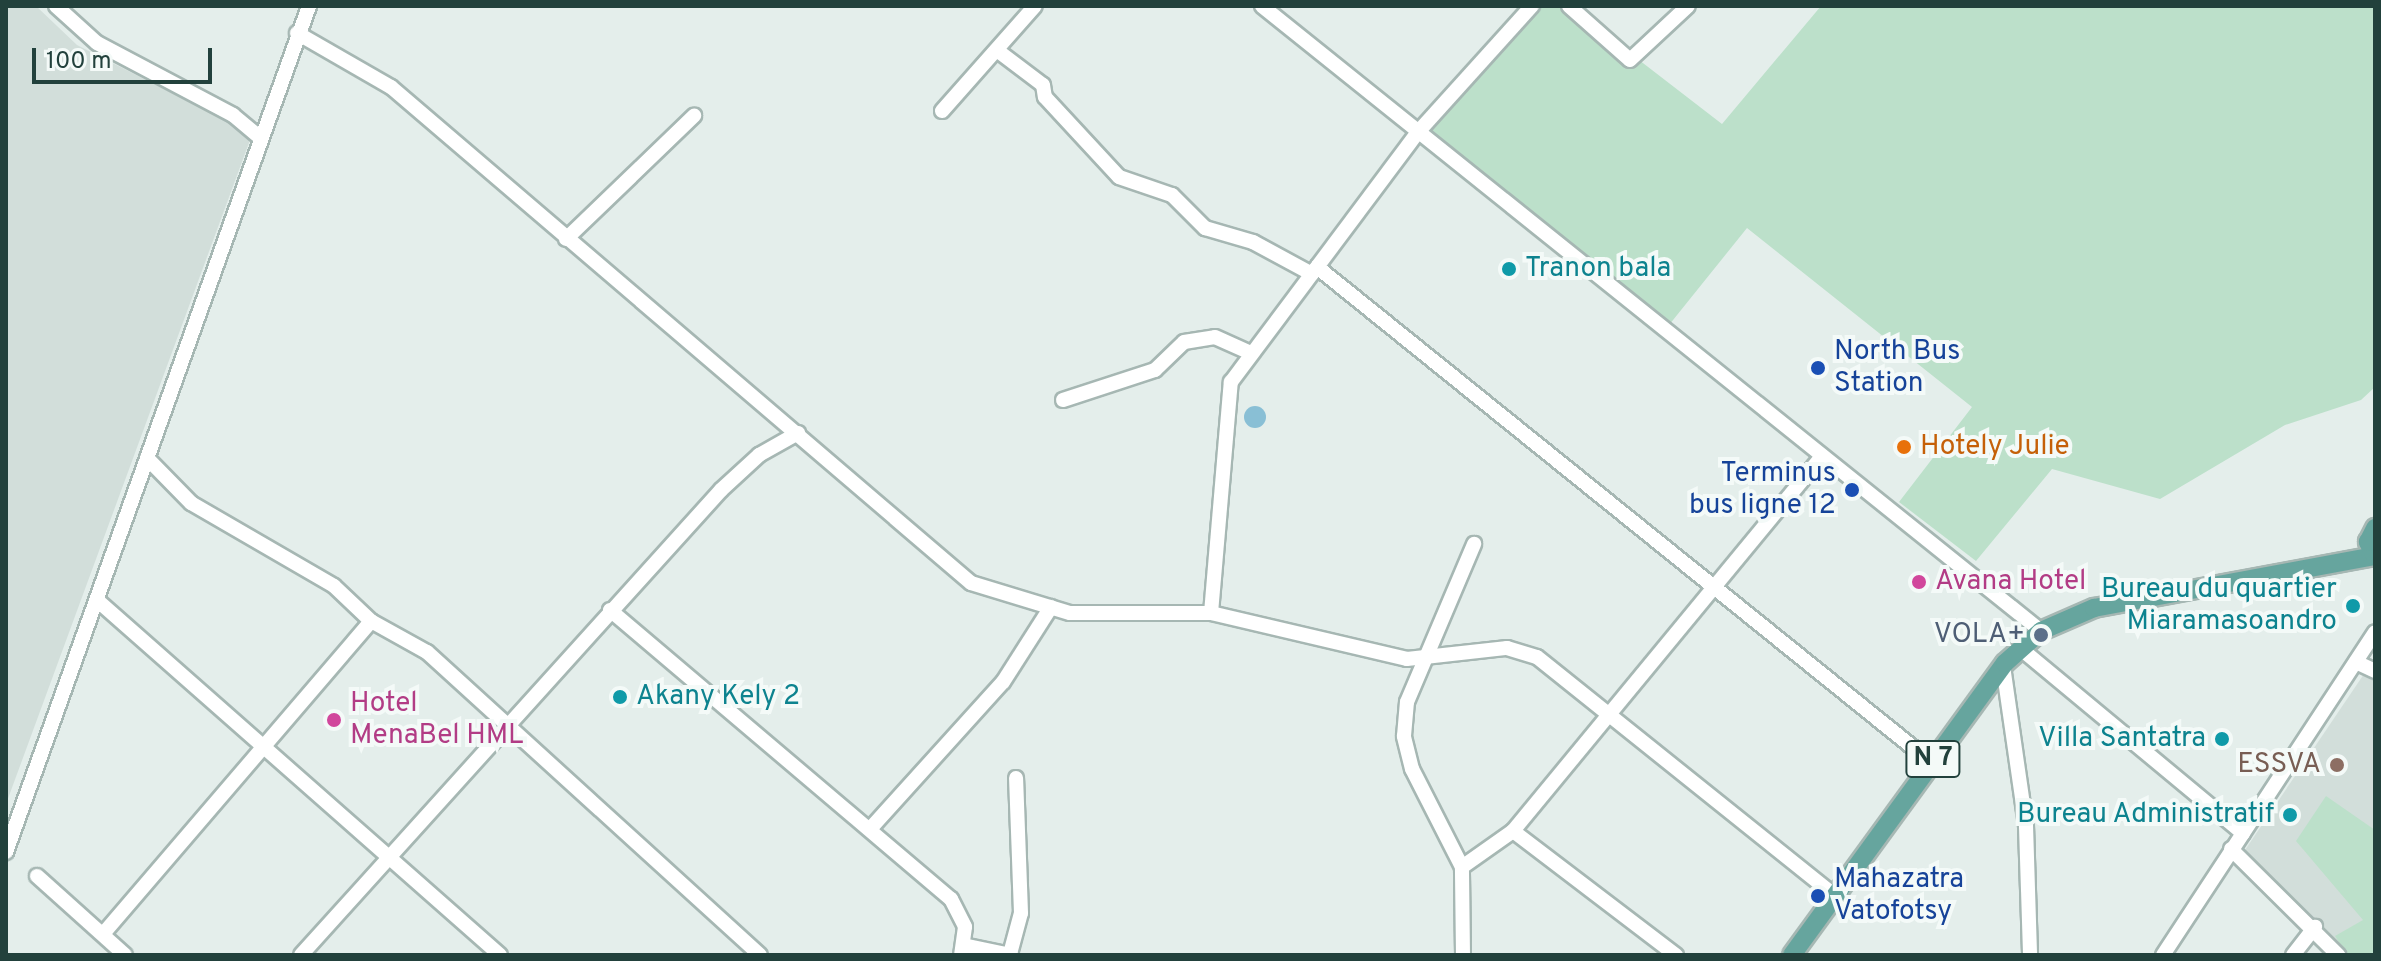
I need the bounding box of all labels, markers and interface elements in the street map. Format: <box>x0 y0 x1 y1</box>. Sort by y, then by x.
scale bar <box>36 32 216 82</box>
text: 100 m <box>46 47 112 77</box>
place label: Tranon bala <box>1525 252 1671 286</box>
marker: Tranon bala <box>1500 260 1518 278</box>
place label: North Bus Station <box>1834 335 1960 401</box>
marker: North Bus Station <box>1809 359 1827 377</box>
place label: Hotely Julie <box>1920 430 2070 464</box>
marker: Hotely Julie <box>1895 438 1913 456</box>
place label: Terminus bus ligne 12 <box>1689 457 1836 523</box>
marker: Terminus bus ligne 12 <box>1843 481 1861 499</box>
place label: Avana Hotel <box>1935 565 2086 599</box>
marker: Avana Hotel <box>1910 573 1928 591</box>
place label: Bureau du quartier Miaramasoandro <box>2101 573 2337 639</box>
marker: Bureau du quartier Miaramasoandro <box>2344 597 2362 615</box>
place label: VOLA+ <box>1934 618 2025 652</box>
marker: VOLA+ <box>2032 626 2050 644</box>
place label: Akany Kely 2 <box>636 680 800 714</box>
place label: Hotel MenaBel HML <box>350 687 524 753</box>
marker: Akany Kely 2 <box>611 688 629 706</box>
marker: Hotel MenaBel HML <box>325 711 343 729</box>
place label: Villa Santatra <box>2038 722 2206 756</box>
marker: Villa Santatra <box>2213 730 2231 748</box>
road number: N 7 <box>1905 737 1961 781</box>
place label: ESSVA <box>2237 748 2321 782</box>
marker: ESSVA <box>2328 756 2346 774</box>
place label: Bureau Administratif <box>2016 798 2274 832</box>
marker: Bureau Administratif <box>2281 806 2299 824</box>
place label: Mahazatra Vatofotsy <box>1834 863 1964 929</box>
marker: Mahazatra Vatofotsy <box>1809 887 1827 905</box>

